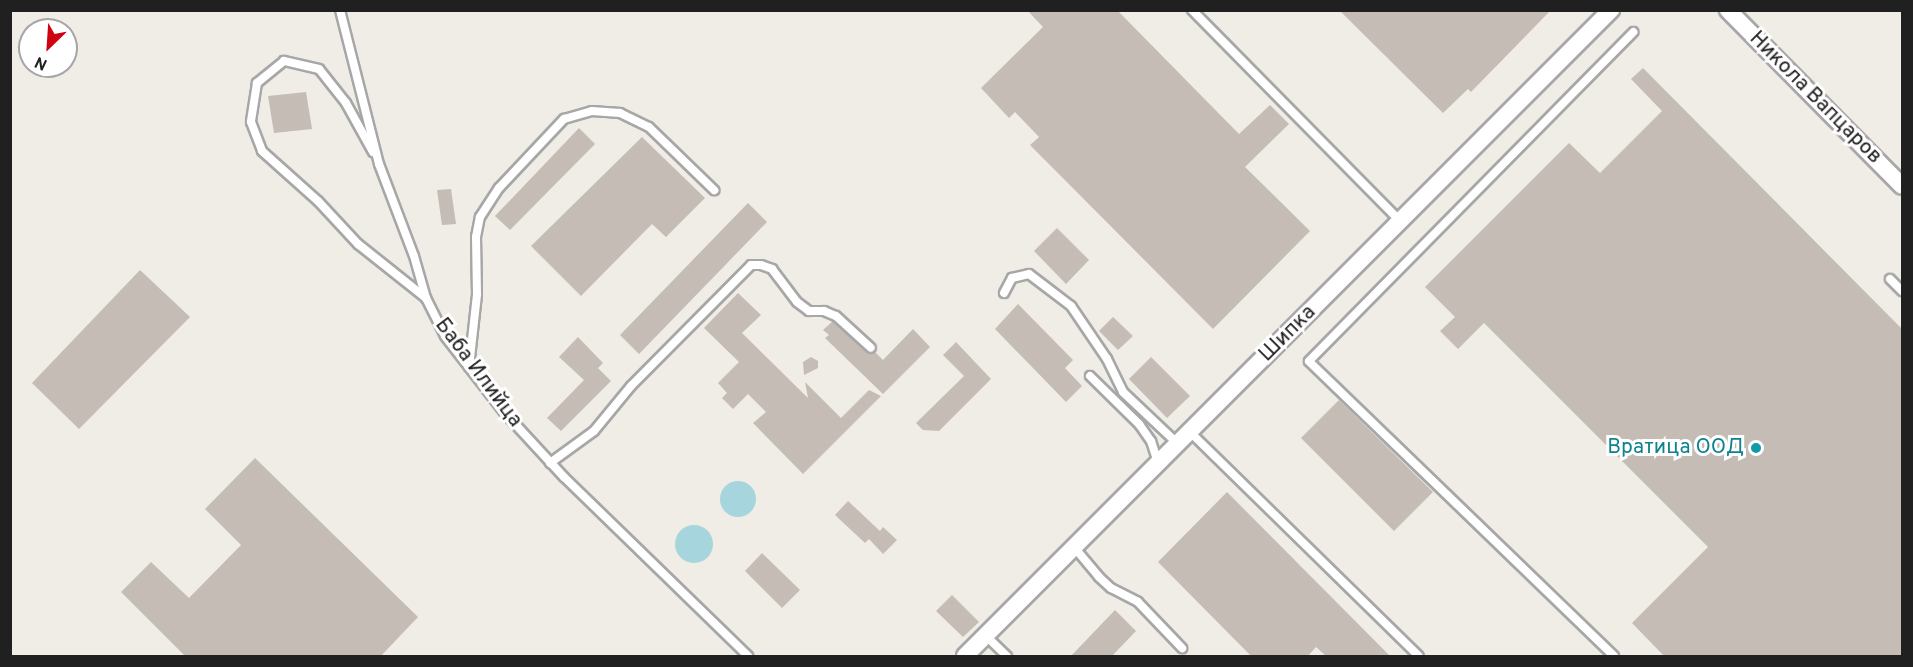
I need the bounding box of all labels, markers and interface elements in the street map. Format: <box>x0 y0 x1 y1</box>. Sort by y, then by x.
north arrow <box>18 18 78 78</box>
street label: Никола Вапцаров <box>1743 26 1887 170</box>
text: N <box>32 51 51 74</box>
street label: Шипка <box>1254 300 1322 368</box>
street label: Баба Илийца <box>429 313 527 433</box>
place label: Вратица ООД <box>1607 435 1744 461</box>
marker: Вратица ООД <box>1749 441 1763 455</box>

